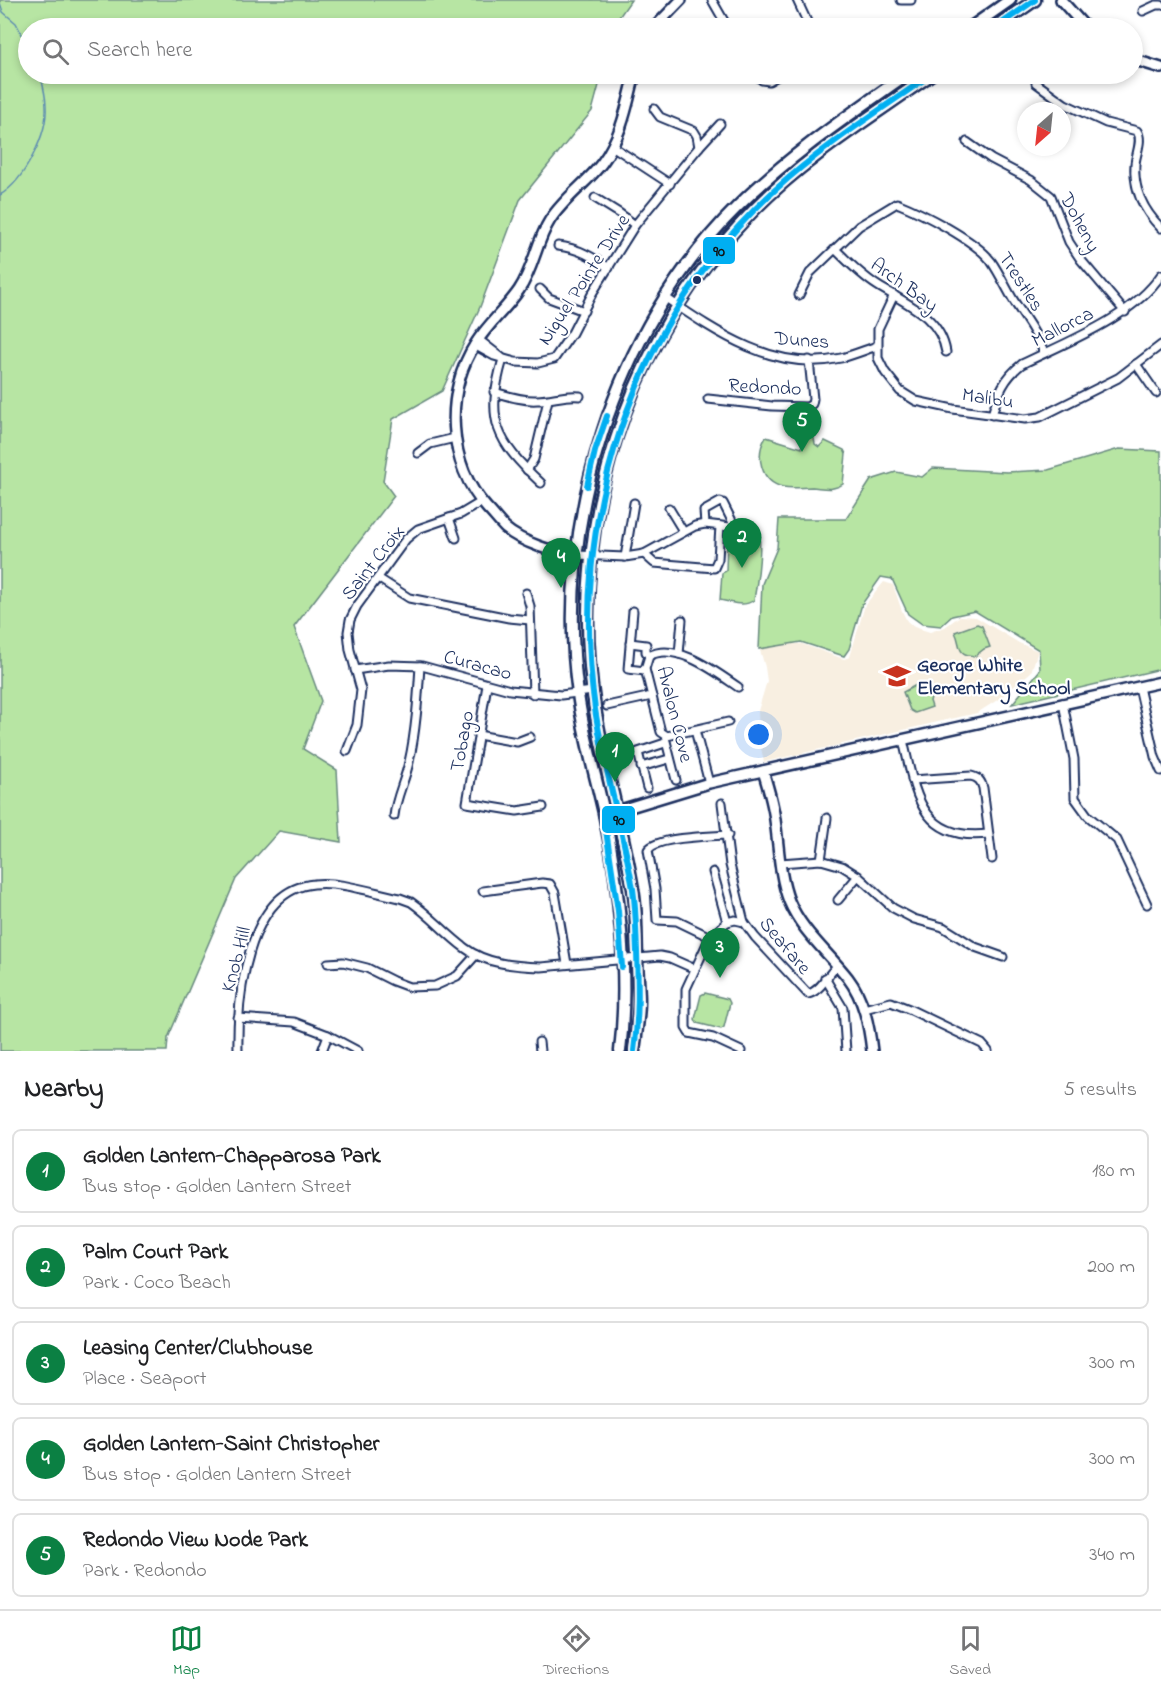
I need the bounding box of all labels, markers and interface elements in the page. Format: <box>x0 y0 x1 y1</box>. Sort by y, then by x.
search box <box>18 18 1143 84</box>
icon: search <box>39 35 72 68</box>
text: Search here <box>87 35 192 67</box>
north arrow <box>1017 102 1071 156</box>
street label: Doheny <box>1051 187 1107 258</box>
street label: Niguel Pointe Drive <box>532 209 639 352</box>
line badge: 90 <box>702 236 736 265</box>
text: 90 <box>712 240 725 264</box>
street label: Trestles <box>990 247 1050 318</box>
street label: Arch Bay <box>864 252 943 320</box>
unlabelled marker <box>691 274 703 286</box>
street label: Mallorca <box>1027 300 1099 356</box>
street label: Dunes <box>772 325 830 358</box>
street label: Redondo <box>728 372 802 405</box>
street label: Malibu <box>960 382 1015 417</box>
pin: 5 <box>782 402 822 452</box>
pin: 2 <box>722 518 762 568</box>
street label: Saint Croix <box>335 520 413 608</box>
pin: 4 <box>542 538 580 588</box>
street label: Curacao <box>440 643 515 689</box>
place label: George White Elementary School <box>917 652 1070 705</box>
school or university icon: George White Elementary School <box>882 661 912 691</box>
street label: Avalon Cove <box>648 663 700 766</box>
street label: Tobago <box>444 709 484 774</box>
your location <box>744 720 773 749</box>
pin: 1 <box>596 732 634 782</box>
line badge: 90 <box>601 805 636 834</box>
text: 90 <box>612 809 625 833</box>
street label: Seafare <box>751 911 817 982</box>
street label: Knob Hill <box>215 924 260 996</box>
pin: 3 <box>700 928 740 978</box>
text: Nearby <box>24 1071 103 1109</box>
text: 5 results <box>1064 1076 1137 1105</box>
text: Golden Lantern-Chapparosa Park <box>83 1141 381 1173</box>
text: 1 <box>42 1157 49 1186</box>
text: 180 m <box>1092 1157 1135 1186</box>
text: Bus stop · Golden Lantern Street <box>83 1173 351 1202</box>
text: Palm Court Park <box>83 1237 228 1269</box>
text: 2 <box>41 1253 50 1282</box>
text: 200 m <box>1087 1253 1135 1282</box>
text: Park · Coco Beach <box>83 1269 231 1298</box>
text: Leasing Center/Clubhouse <box>83 1333 313 1365</box>
text: 3 <box>41 1349 50 1378</box>
text: 300 m <box>1089 1349 1135 1378</box>
text: Place · Seaport <box>83 1365 206 1394</box>
text: Golden Lantern-Saint Christopher <box>83 1429 379 1461</box>
text: 4 <box>41 1445 50 1474</box>
text: 300 m <box>1089 1445 1135 1474</box>
text: Bus stop · Golden Lantern Street <box>83 1461 351 1490</box>
text: Redondo View Node Park <box>83 1525 308 1557</box>
text: 5 <box>40 1541 51 1570</box>
text: 340 m <box>1089 1541 1135 1570</box>
text: Park · Redondo <box>83 1557 207 1586</box>
tab: Map <box>170 1622 203 1682</box>
tab: Directions <box>543 1622 609 1682</box>
tab: Saved <box>949 1622 991 1682</box>

